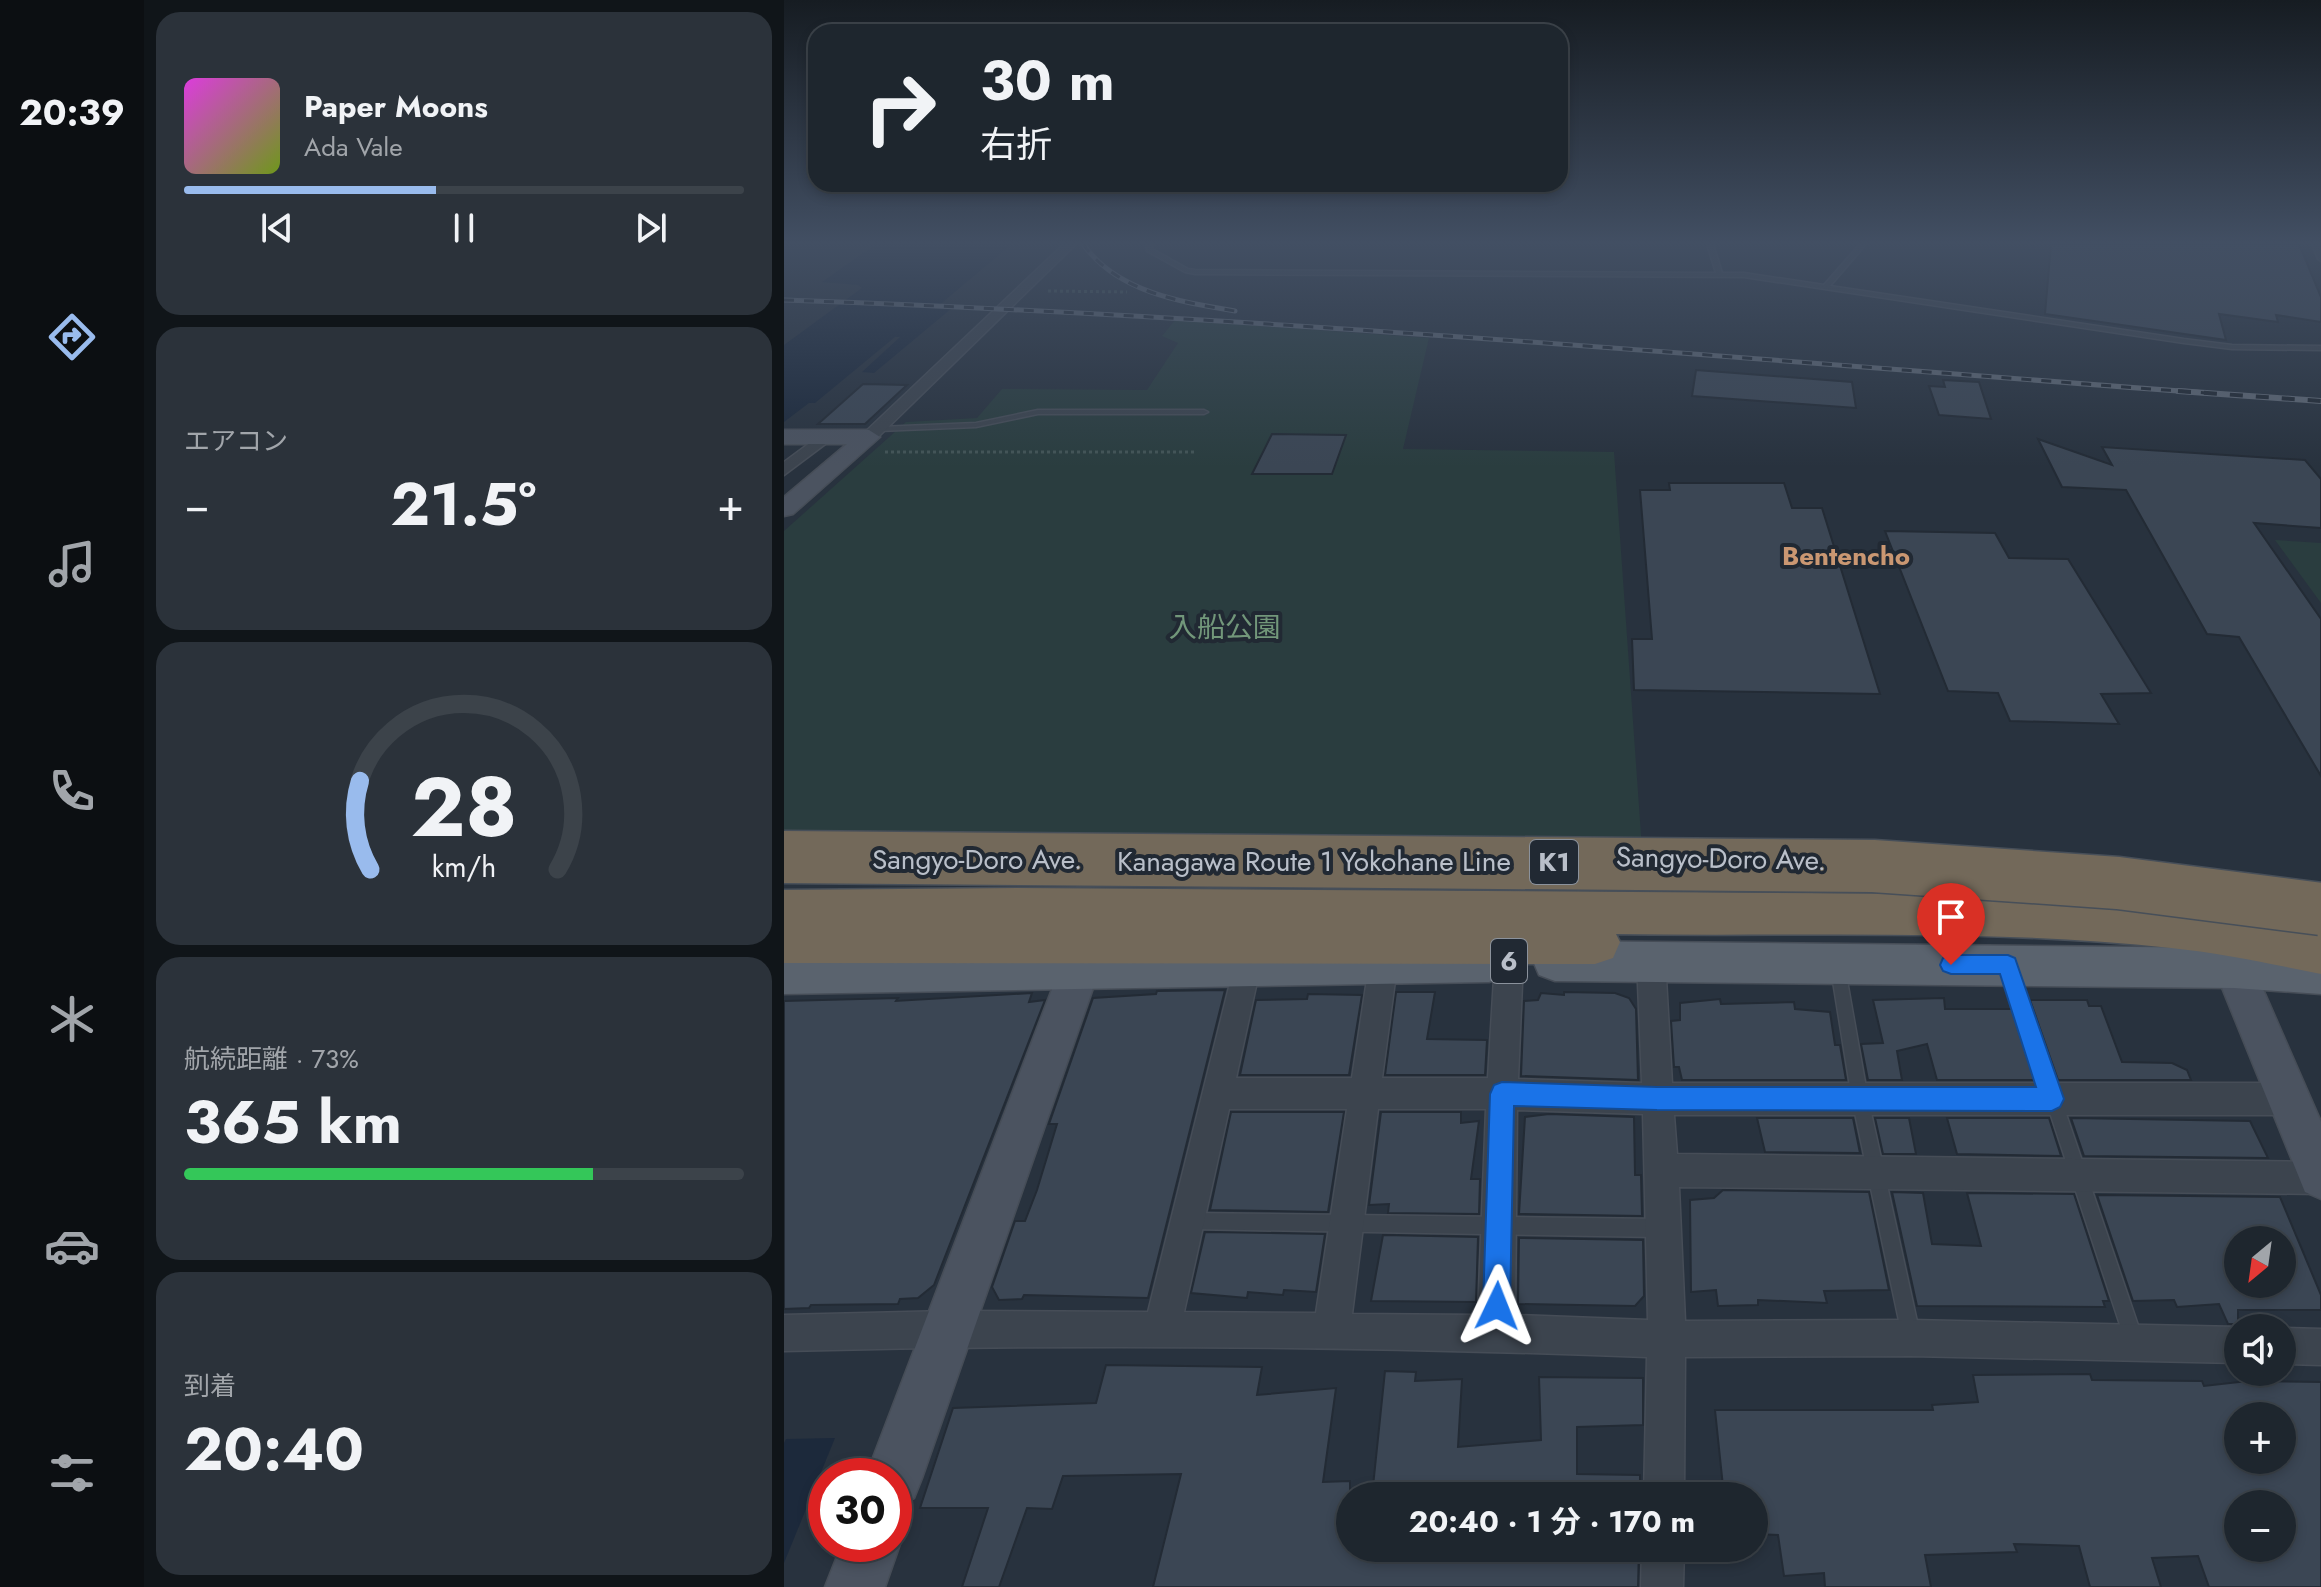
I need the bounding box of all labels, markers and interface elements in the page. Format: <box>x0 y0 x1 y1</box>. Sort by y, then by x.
text: 30 m <box>980 40 1115 121</box>
icon: right <box>848 56 952 160</box>
text: Paper Moons <box>304 85 488 128</box>
text: 20:39 <box>19 86 125 138</box>
text: 右折 <box>980 118 1052 170</box>
text: Ada Vale <box>304 128 403 166</box>
icon: previous <box>255 206 299 250</box>
icon: pause <box>442 206 486 250</box>
icon: next <box>629 206 673 250</box>
icon: directions <box>44 309 100 365</box>
text: エアコン <box>184 422 288 460</box>
text: 21.5° <box>391 461 536 548</box>
text: − <box>184 473 210 537</box>
text: + <box>717 473 744 537</box>
icon: music <box>44 536 100 592</box>
district label: Bentencho <box>1782 537 1910 575</box>
park label: 入船公園 <box>1169 607 1281 648</box>
text: 28 <box>411 746 517 866</box>
icon: phone <box>44 763 100 819</box>
street label: Sangyo-Doro Ave. <box>1616 836 1826 881</box>
street label: Sangyo-Doro Ave. <box>872 839 1082 880</box>
road number: K1 <box>1530 840 1578 884</box>
street label: Kanagawa Route 1 Yokohane Line <box>1117 841 1511 882</box>
text: km/h <box>432 846 496 888</box>
pin <box>1917 883 1985 965</box>
icon: arrive <box>1929 895 1973 939</box>
road number: 6 <box>1491 939 1527 983</box>
icon: climate <box>44 991 100 1047</box>
text: 航続距離 · 73% <box>184 1040 359 1078</box>
text: 365 km <box>184 1079 402 1166</box>
icon: car <box>44 1218 100 1274</box>
north arrow <box>2224 1226 2296 1298</box>
map controls <box>2224 1226 2296 1562</box>
position arrow <box>1455 1264 1539 1348</box>
button: sound <box>2224 1314 2296 1386</box>
text: 到着 <box>184 1367 236 1405</box>
button: + <box>2224 1402 2296 1474</box>
text: 20:40 <box>184 1406 364 1493</box>
icon: filters <box>44 1445 100 1501</box>
speed limit sign: 30 <box>808 1458 912 1562</box>
button: − <box>2224 1490 2296 1562</box>
text: 20:40 · 1 分 · 170 m <box>1409 1500 1695 1543</box>

